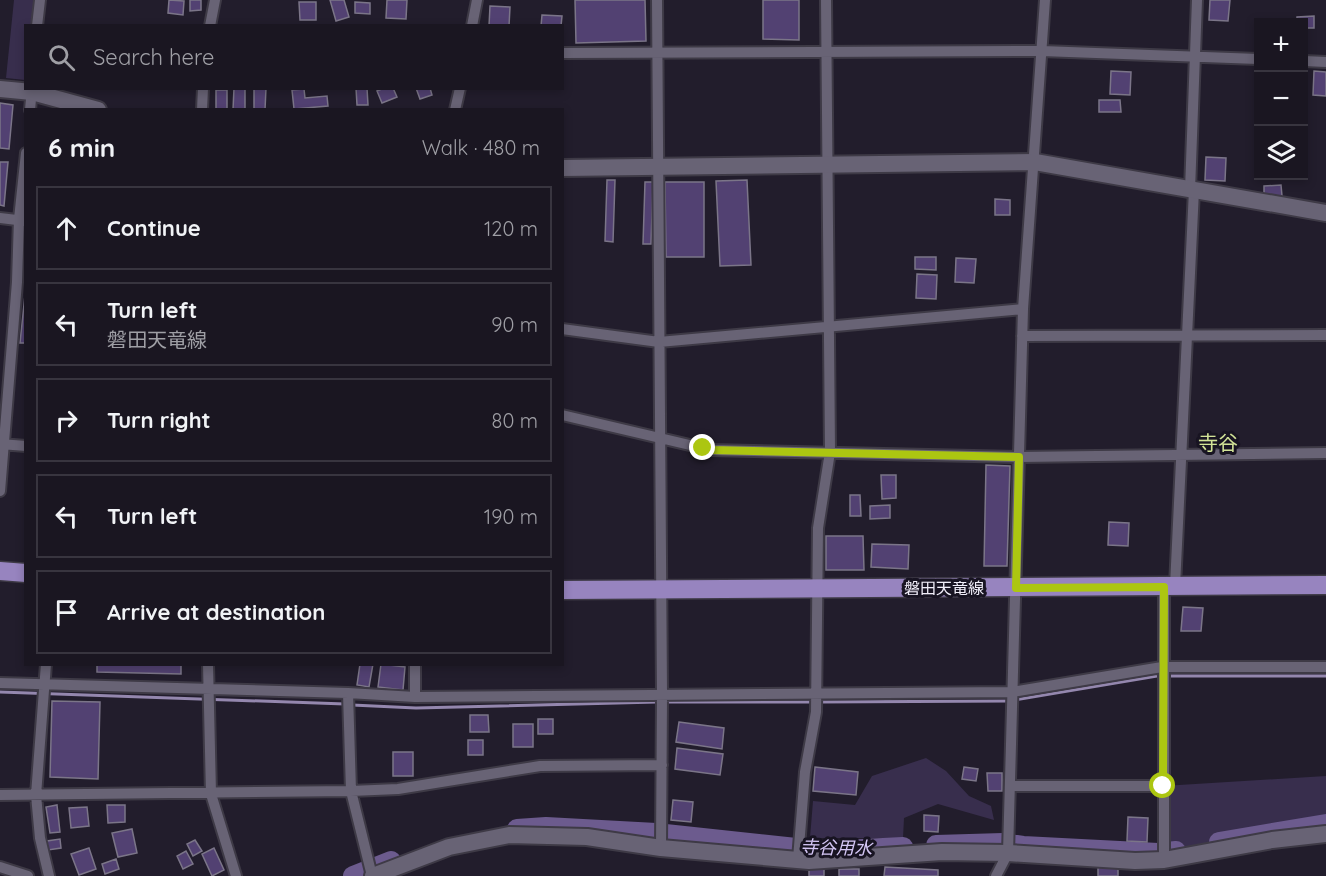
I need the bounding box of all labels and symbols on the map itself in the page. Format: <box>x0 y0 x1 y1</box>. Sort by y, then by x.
district label: 寺谷 <box>1198 430 1238 455</box>
route end <box>689 434 715 460</box>
street label: 磐田天竜線 <box>904 578 984 598</box>
route start <box>1149 772 1175 798</box>
water label: 寺谷用水 <box>800 835 874 860</box>

